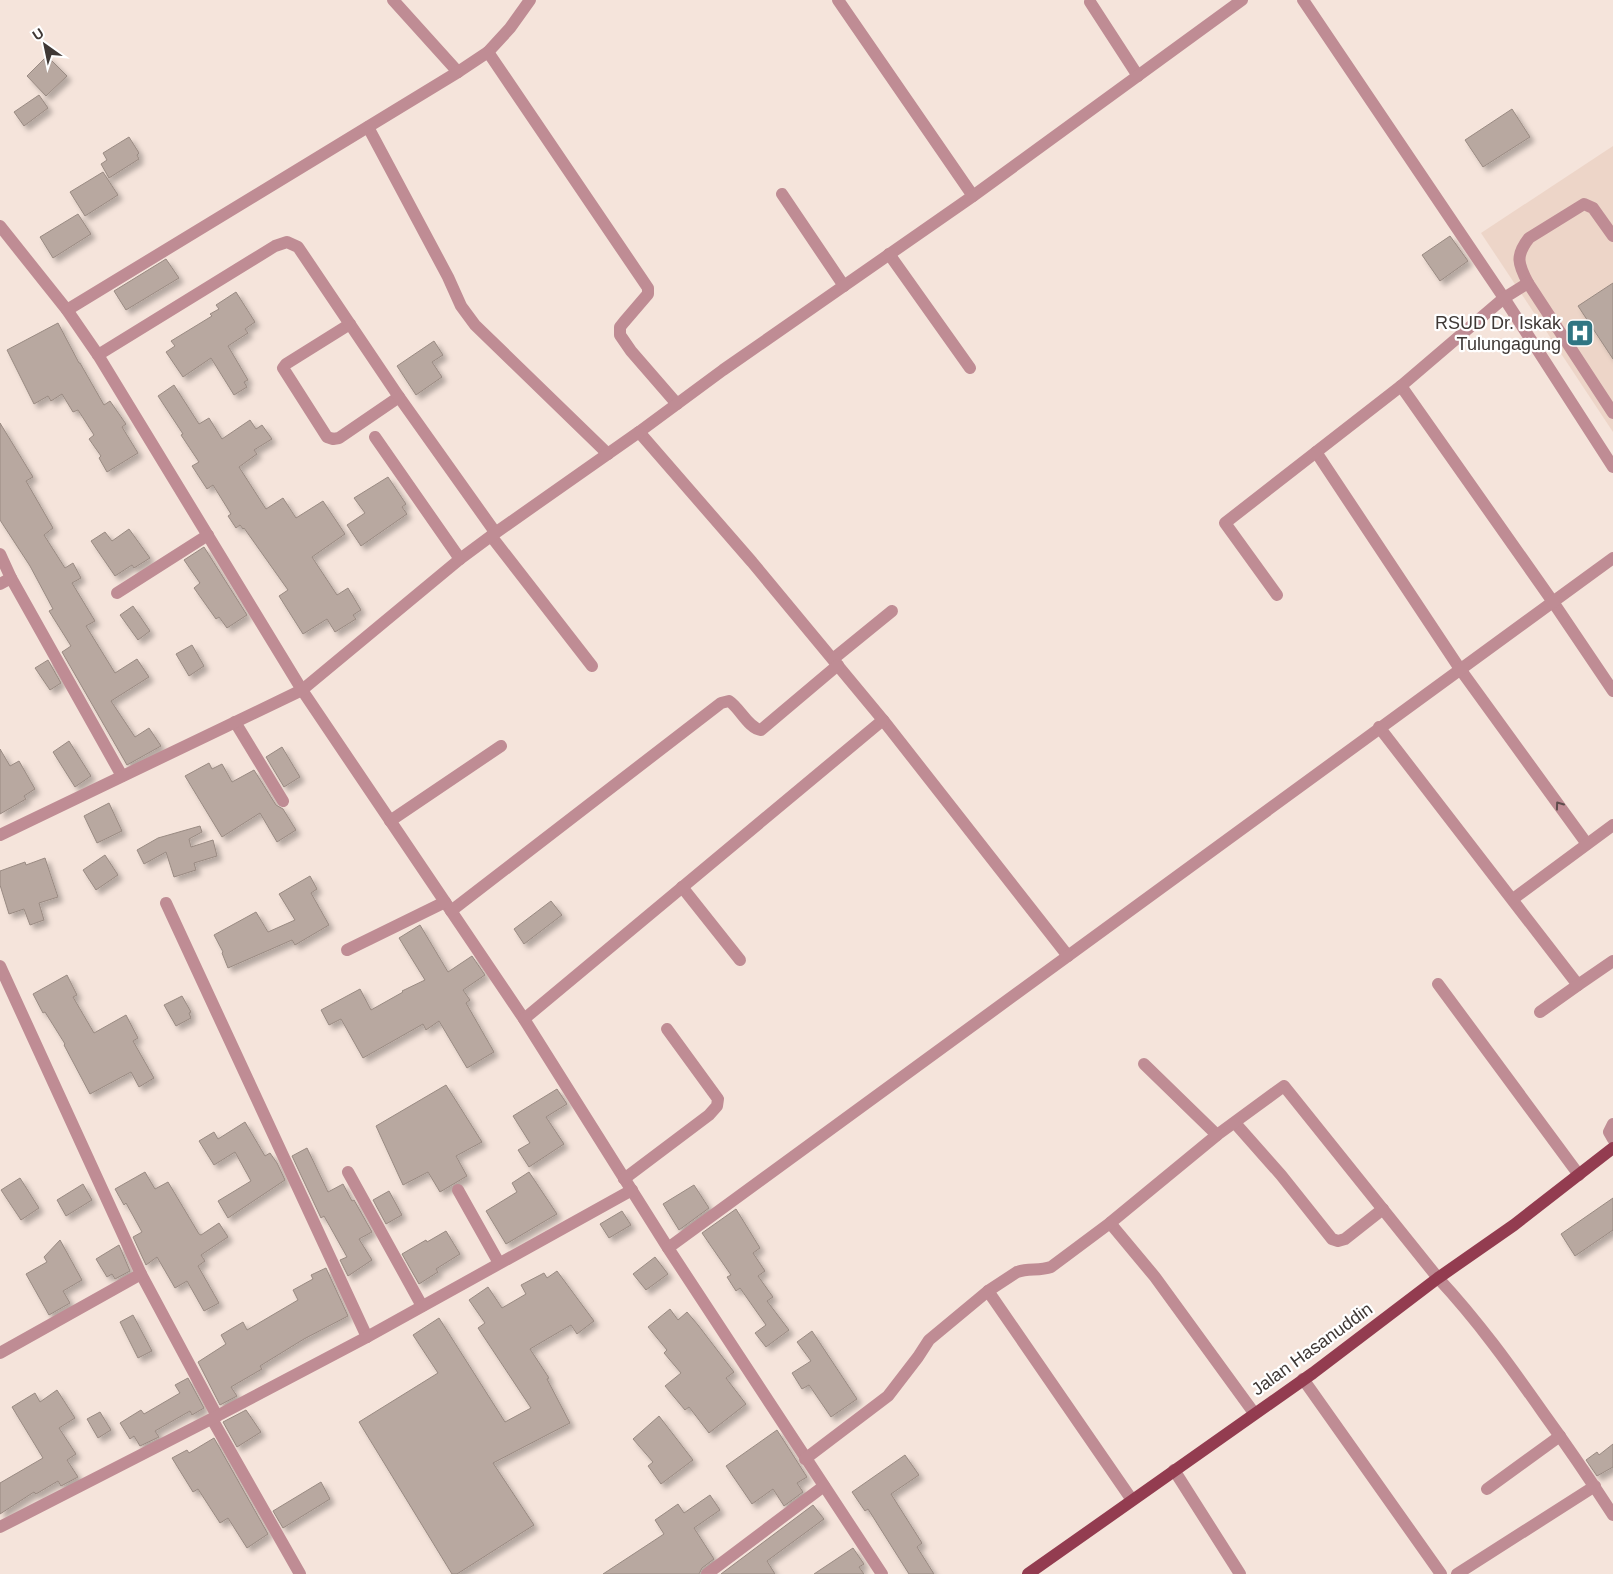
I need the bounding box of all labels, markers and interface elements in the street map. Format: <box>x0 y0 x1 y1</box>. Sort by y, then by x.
north arrow <box>20 20 70 70</box>
text: U <box>29 25 47 44</box>
place label: RSUD Dr. Iskak Tulungagung <box>1435 313 1562 354</box>
hospital icon: RSUD Dr. Iskak Tulungagung <box>1565 318 1595 348</box>
one-way arrow <box>1556 801 1565 811</box>
street label: Jalan Hasanuddin <box>1248 1299 1376 1399</box>

